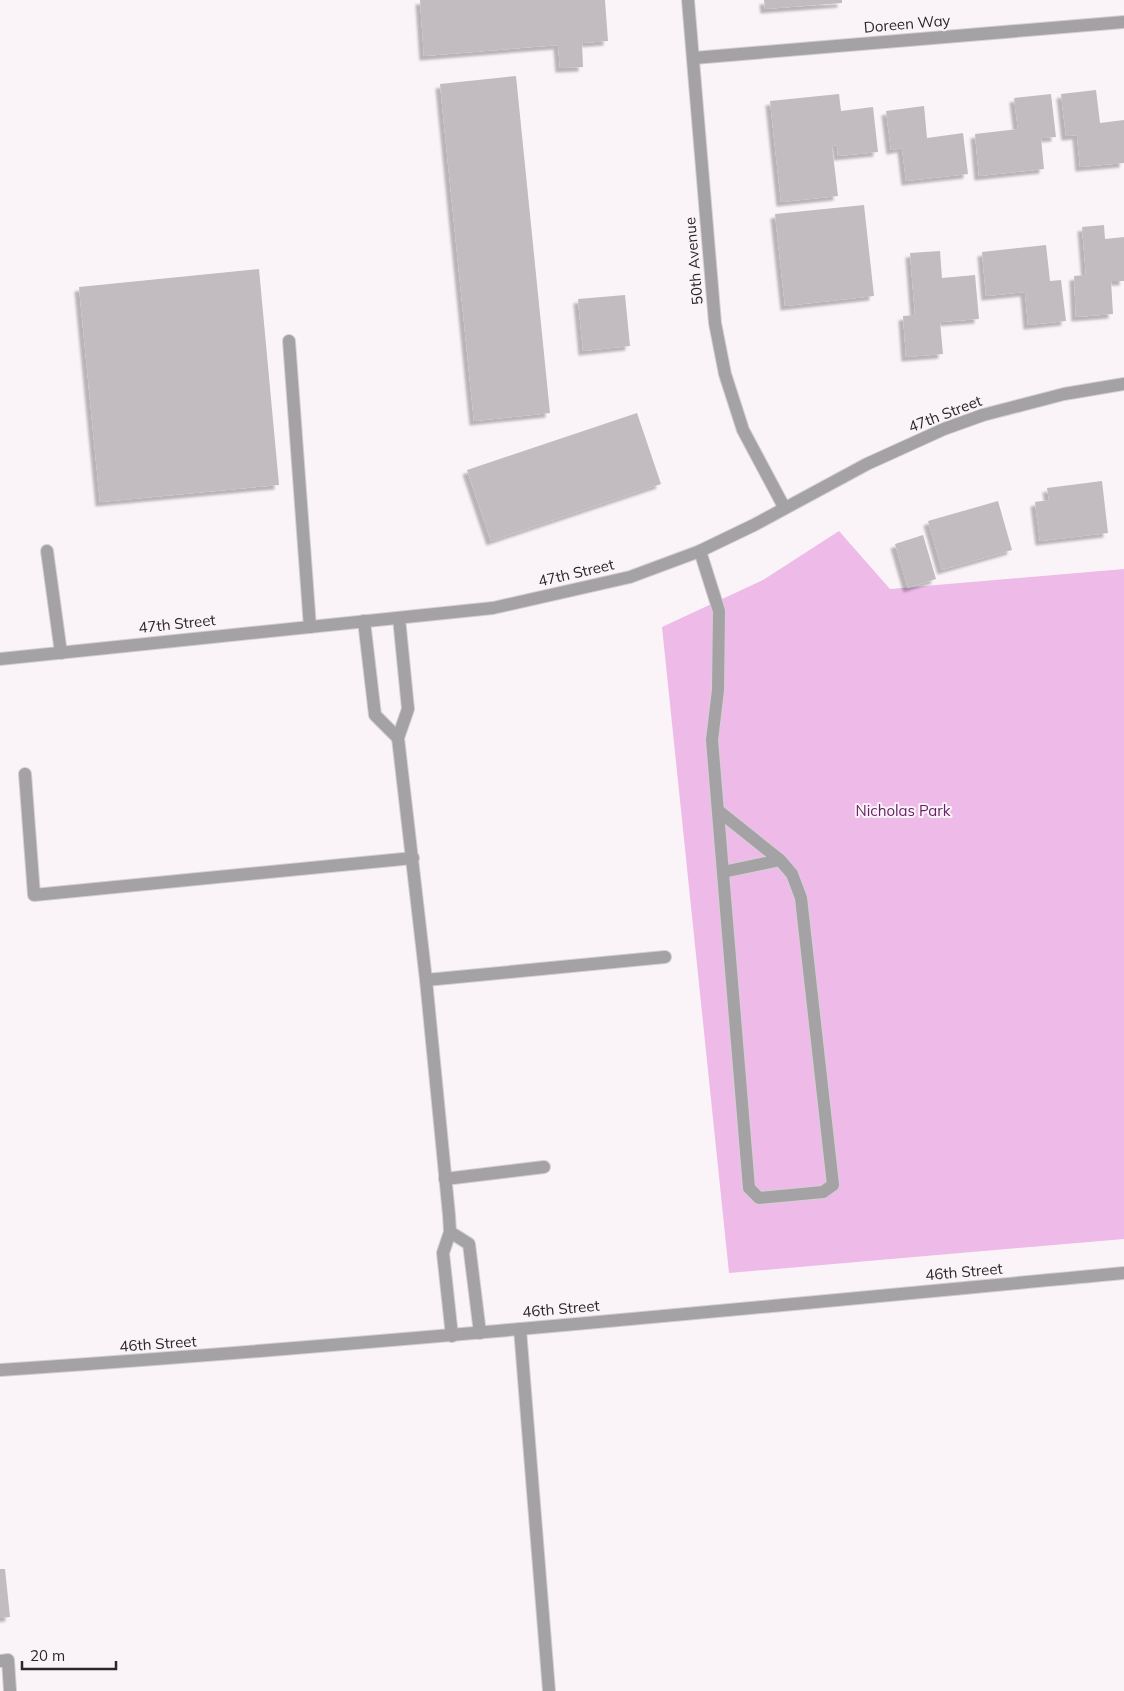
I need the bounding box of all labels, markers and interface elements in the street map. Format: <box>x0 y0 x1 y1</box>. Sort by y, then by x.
street label: Doreen Way <box>863 10 951 37</box>
street label: 50th Avenue <box>680 216 707 306</box>
street label: 47th Street <box>905 391 984 436</box>
street label: 47th Street <box>536 555 616 590</box>
street label: 47th Street <box>137 610 216 637</box>
park label: Nicholas Park <box>855 801 951 820</box>
street label: 46th Street <box>925 1259 1003 1284</box>
street label: 46th Street <box>522 1296 600 1321</box>
street label: 46th Street <box>119 1331 197 1356</box>
scale bar <box>22 1638 116 1670</box>
text: 20 m <box>30 1646 65 1665</box>

